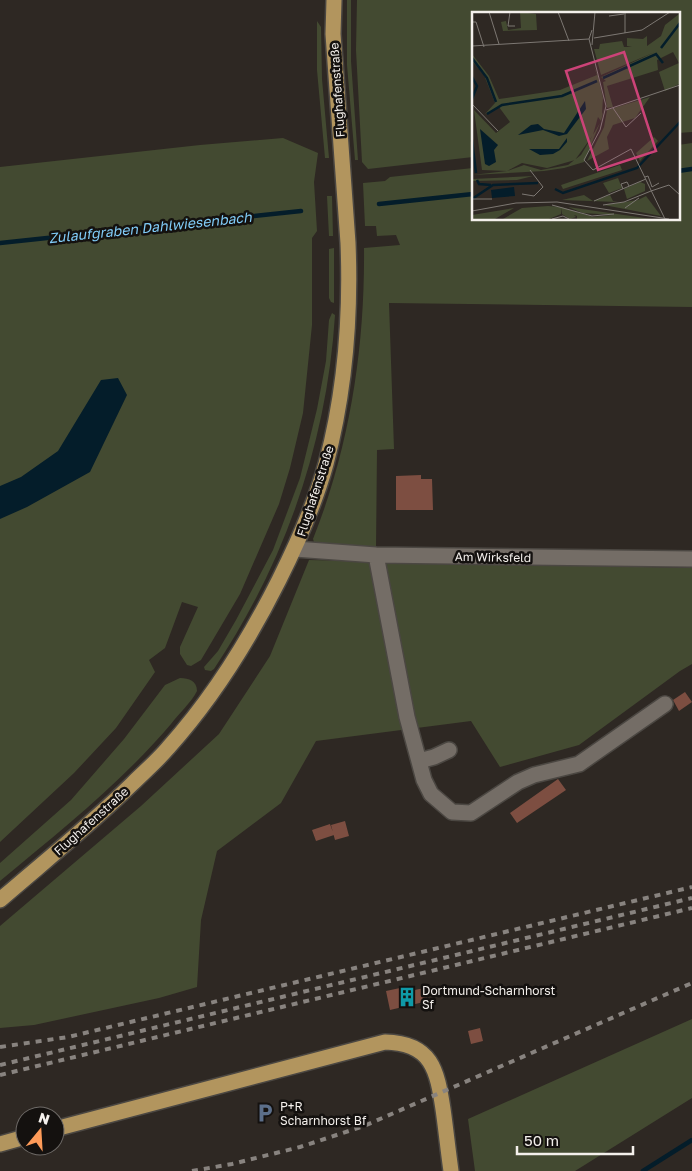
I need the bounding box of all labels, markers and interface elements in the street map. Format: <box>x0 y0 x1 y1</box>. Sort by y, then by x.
inset map <box>472 12 680 220</box>
street label: Flughafenstraße <box>326 42 348 138</box>
water label: Zulaufgraben Dahlwiesenbach <box>48 208 254 246</box>
street label: Flughafenstraße <box>293 444 337 538</box>
street label: Am Wirksfeld <box>455 549 531 565</box>
street label: Flughafenstraße <box>51 784 131 858</box>
place label: Dortmund-Scharnhorst Sf <box>422 983 556 1012</box>
building icon: Dortmund-Scharnhorst Sf <box>396 986 418 1008</box>
place label: P+R Scharnhorst Bf <box>280 1099 367 1128</box>
parking icon: P+R Scharnhorst Bf <box>254 1102 276 1124</box>
north arrow <box>15 1106 65 1156</box>
text: N <box>36 1108 52 1128</box>
scale bar <box>517 1124 633 1156</box>
text: 50 m <box>524 1131 559 1149</box>

